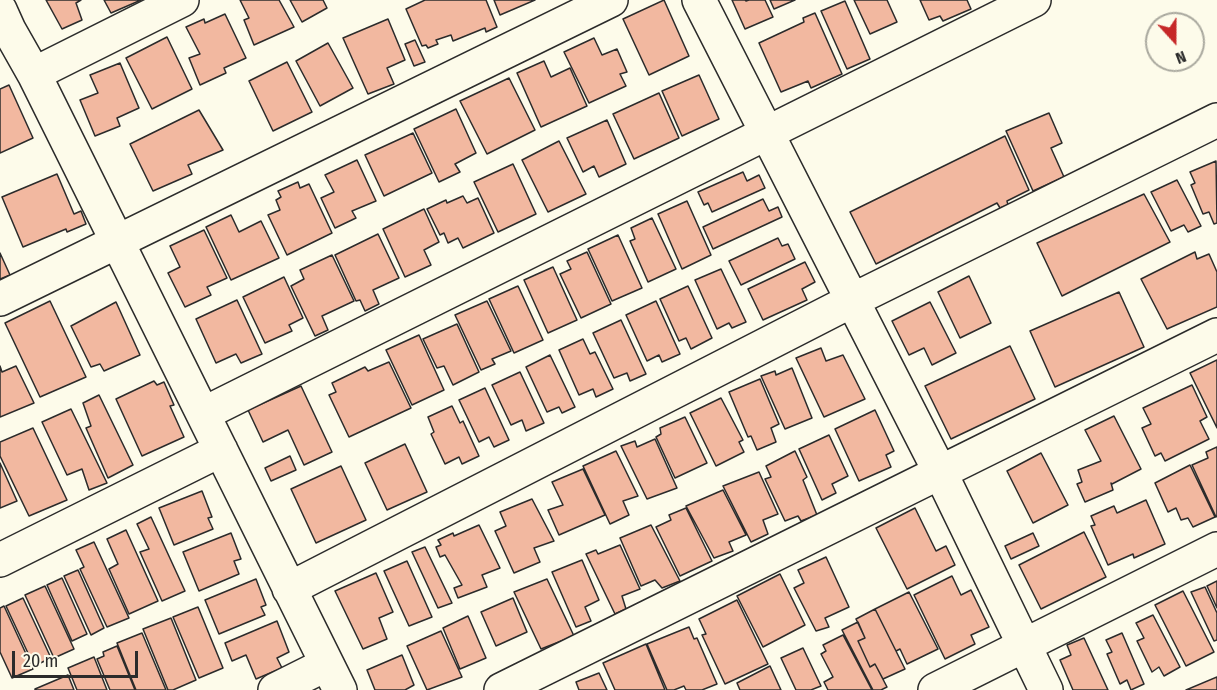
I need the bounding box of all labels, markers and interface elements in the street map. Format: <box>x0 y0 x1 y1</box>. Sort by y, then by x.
north arrow <box>1145 12 1205 72</box>
text: N <box>1173 47 1189 68</box>
scale bar <box>15 639 141 677</box>
text: 20 m <box>23 650 58 672</box>

